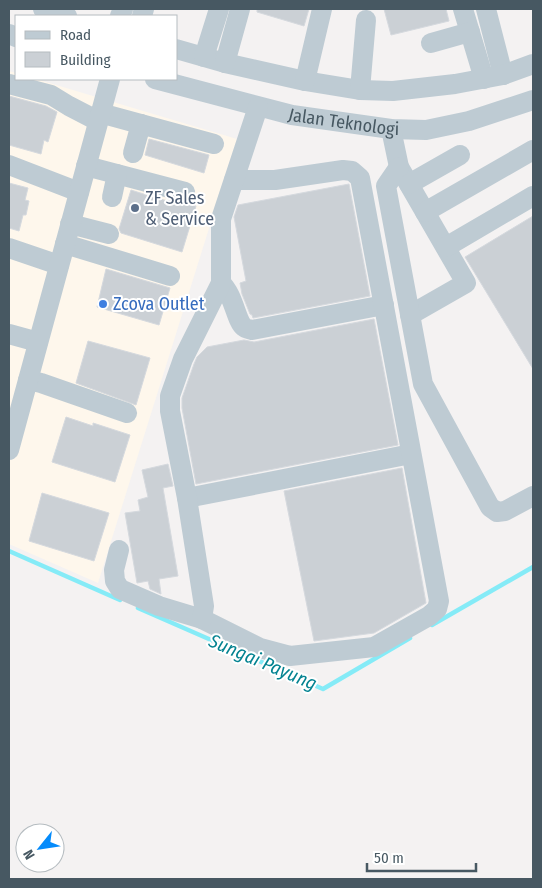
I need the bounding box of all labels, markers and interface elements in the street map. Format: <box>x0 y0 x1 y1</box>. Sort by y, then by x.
legend <box>15 15 178 80</box>
text: Road <box>60 26 91 44</box>
text: Building <box>60 51 111 69</box>
street label: Jalan Teknologi <box>286 103 399 140</box>
place label: ZF Sales & Service <box>145 187 214 230</box>
marker: ZF Sales & Service <box>129 202 141 214</box>
place label: Zcova Outlet <box>113 293 205 315</box>
marker: Zcova Outlet <box>97 298 109 310</box>
water label: Sungai Payung <box>205 629 321 695</box>
north arrow <box>15 823 65 873</box>
scale bar <box>367 840 476 872</box>
text: N <box>20 846 39 862</box>
text: 50 m <box>374 849 404 867</box>

